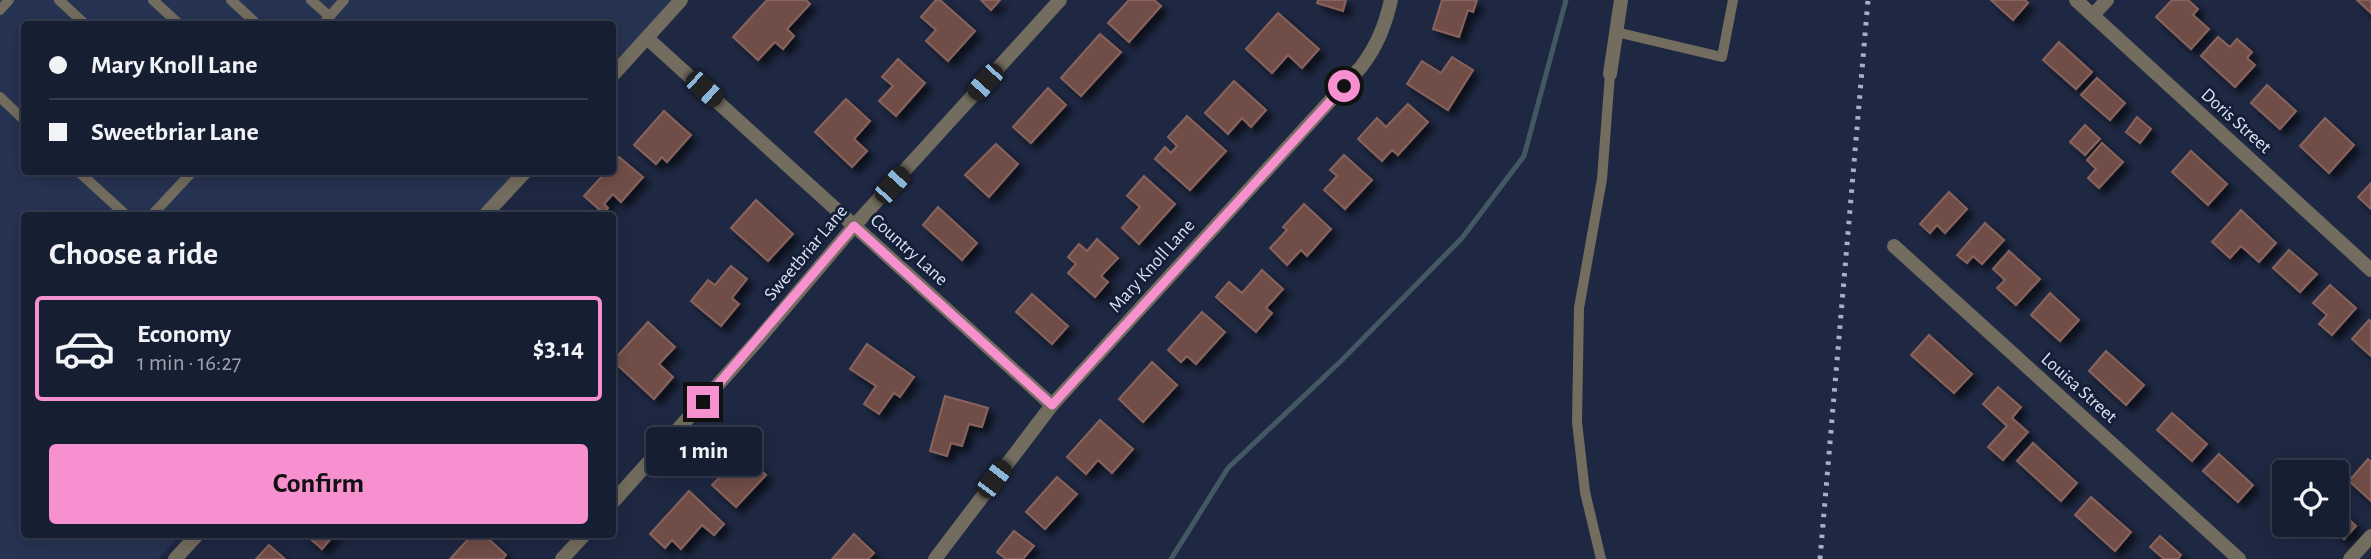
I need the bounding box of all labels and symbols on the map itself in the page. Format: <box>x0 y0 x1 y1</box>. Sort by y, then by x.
car <box>964 59 1007 105</box>
car <box>682 67 727 111</box>
route start <box>1328 70 1360 102</box>
street label: Doris Street <box>2197 85 2275 157</box>
car <box>871 162 914 208</box>
street label: Sweetbriar Lane <box>761 202 851 304</box>
street label: Country Lane <box>867 211 951 289</box>
street label: Mary Knoll Lane <box>1105 216 1199 316</box>
street label: Louisa Street <box>2037 349 2121 427</box>
route end <box>687 386 719 418</box>
callout: 1 min <box>645 426 761 476</box>
car <box>973 456 1016 502</box>

